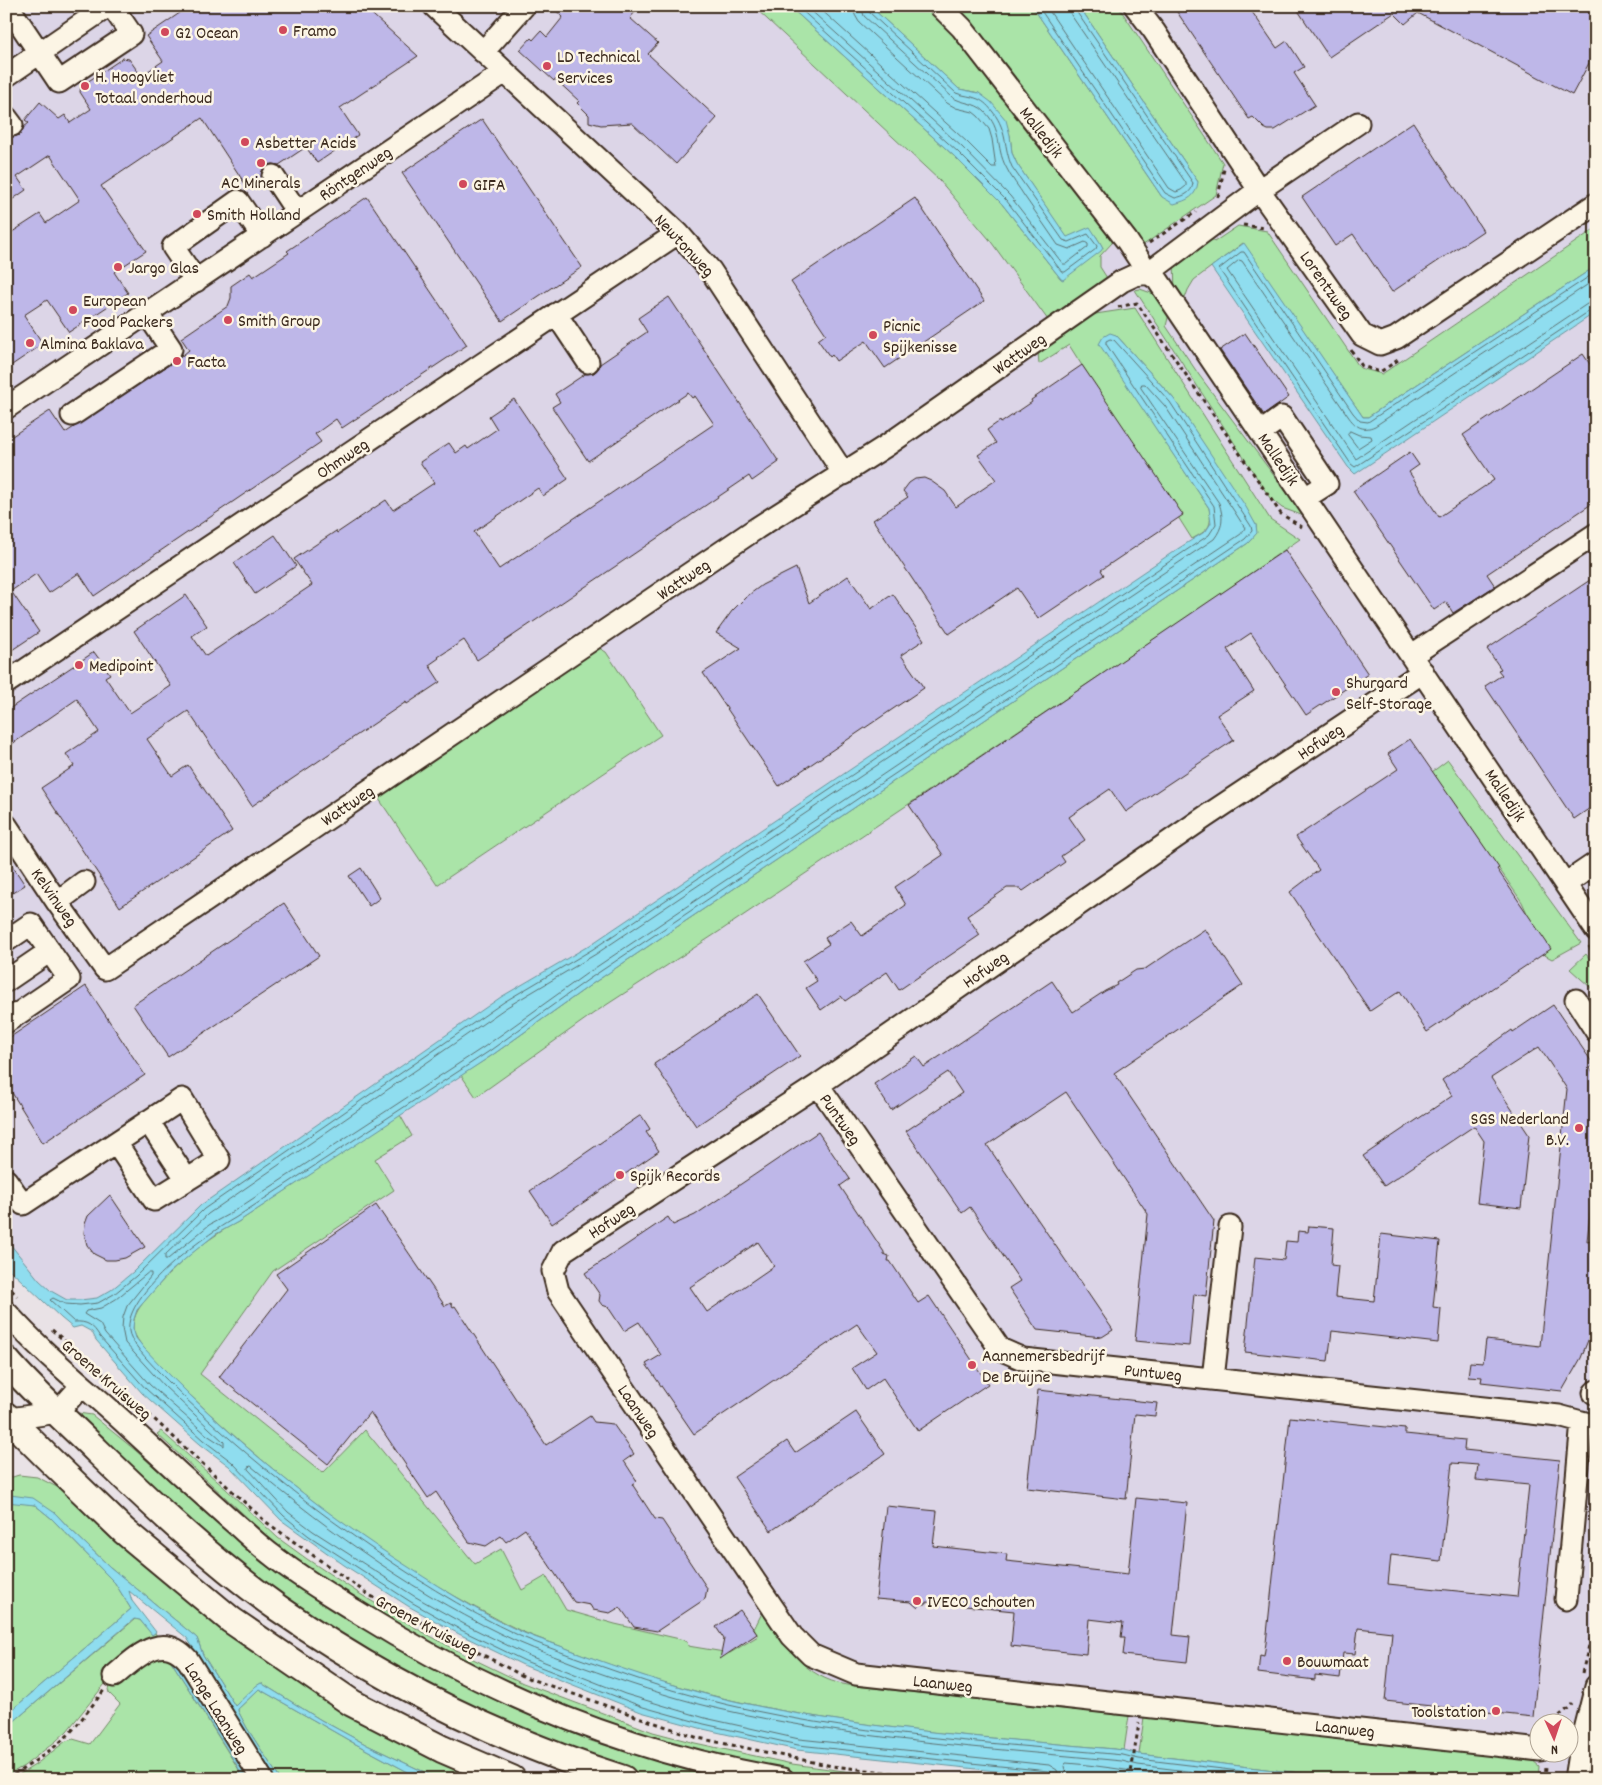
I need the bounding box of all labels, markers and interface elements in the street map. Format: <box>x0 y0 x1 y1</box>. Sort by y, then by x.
place label: Framo <box>293 20 337 45</box>
place label: G2 Ocean <box>175 22 238 47</box>
marker: Framo <box>277 24 289 36</box>
marker: G2 Ocean <box>159 26 171 38</box>
place label: LD Technical Services <box>557 46 641 92</box>
marker: LD Technical Services <box>541 60 553 72</box>
place label: H. Hoogvliet Totaal onderhoud <box>95 66 212 112</box>
marker: H. Hoogvliet Totaal onderhoud <box>79 80 91 92</box>
street label: Malledijk <box>1012 102 1068 165</box>
place label: Asbetter Acids <box>255 132 357 157</box>
marker: Asbetter Acids <box>239 136 251 148</box>
street label: Röntgenweg <box>315 141 398 209</box>
marker: AC Minerals <box>255 157 267 169</box>
place label: AC Minerals <box>221 172 301 197</box>
place label: GIFA <box>473 174 506 199</box>
marker: GIFA <box>457 178 469 190</box>
place label: Smith Holland <box>207 204 301 229</box>
marker: Smith Holland <box>191 208 203 220</box>
street label: Newtonweg <box>647 209 719 284</box>
street label: Lorentzweg <box>1292 247 1358 326</box>
place label: Jargo Glas <box>128 257 199 282</box>
marker: Jargo Glas <box>112 261 124 273</box>
place label: European Food Packers <box>83 290 173 336</box>
marker: European Food Packers <box>67 304 79 316</box>
place label: Smith Group <box>238 310 320 335</box>
marker: Smith Group <box>222 314 234 326</box>
place label: Picnic Spijkenisse <box>883 315 957 361</box>
street label: Wattweg <box>989 328 1052 382</box>
marker: Picnic Spijkenisse <box>867 329 879 341</box>
place label: Almina Baklava <box>40 333 144 358</box>
marker: Almina Baklava <box>24 337 36 349</box>
place label: Facta <box>187 351 226 376</box>
marker: Facta <box>171 355 183 367</box>
street label: Malledijk <box>1250 429 1304 492</box>
street label: Ohmweg <box>312 433 375 487</box>
street label: Wattweg <box>653 554 716 608</box>
place label: Medipoint <box>89 655 154 680</box>
marker: Medipoint <box>73 659 85 671</box>
place label: Shurgard Self-Storage <box>1346 672 1432 718</box>
marker: Shurgard Self-Storage <box>1330 686 1342 698</box>
street label: Hofweg <box>1293 718 1350 768</box>
street label: Malledijk <box>1477 765 1531 828</box>
street label: Wattweg <box>317 780 380 834</box>
street label: Kelvinweg <box>23 864 82 933</box>
street label: Hofweg <box>958 946 1015 996</box>
street label: Puntweg <box>812 1089 866 1152</box>
place label: SGS Nederland B.V. <box>1471 1108 1569 1154</box>
marker: SGS Nederland B.V. <box>1573 1122 1585 1134</box>
place label: Spijk Records <box>630 1165 720 1190</box>
marker: Spijk Records <box>614 1169 626 1181</box>
street label: Hofweg <box>584 1198 641 1246</box>
street label: Groene Kruisweg <box>54 1334 156 1427</box>
place label: Aannemersbedrijf De Bruijne <box>982 1345 1105 1391</box>
marker: Aannemersbedrijf De Bruijne <box>966 1359 978 1371</box>
street label: Puntweg <box>1122 1359 1183 1390</box>
street label: Laanweg <box>610 1381 664 1444</box>
street label: Groene Kruisweg <box>370 1590 482 1665</box>
place label: IVECO Schouten <box>927 1591 1035 1616</box>
marker: IVECO Schouten <box>911 1595 923 1607</box>
place label: Bouwmaat <box>1297 1651 1369 1676</box>
marker: Bouwmaat <box>1281 1655 1293 1667</box>
street label: Lange Laanweg <box>177 1659 253 1760</box>
street label: Laanweg <box>912 1670 974 1701</box>
place label: Toolstation <box>1411 1701 1486 1726</box>
marker: Toolstation <box>1490 1705 1502 1717</box>
north arrow <box>1530 1712 1580 1762</box>
street label: Laanweg <box>1314 1715 1376 1746</box>
text: N <box>1551 1739 1559 1759</box>

